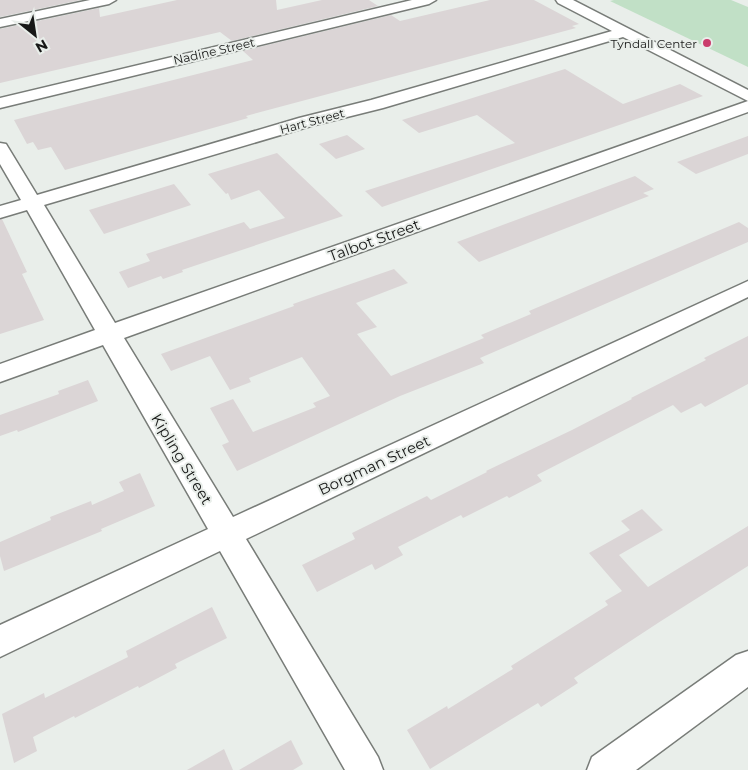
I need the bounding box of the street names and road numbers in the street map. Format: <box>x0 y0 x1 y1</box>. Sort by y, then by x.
street label: Nadine Street <box>172 34 256 68</box>
street label: Hart Street <box>278 105 346 137</box>
street label: Talbot Street <box>326 215 422 265</box>
street label: Kipling Street <box>147 410 217 508</box>
street label: Borgman Street <box>315 431 433 499</box>

